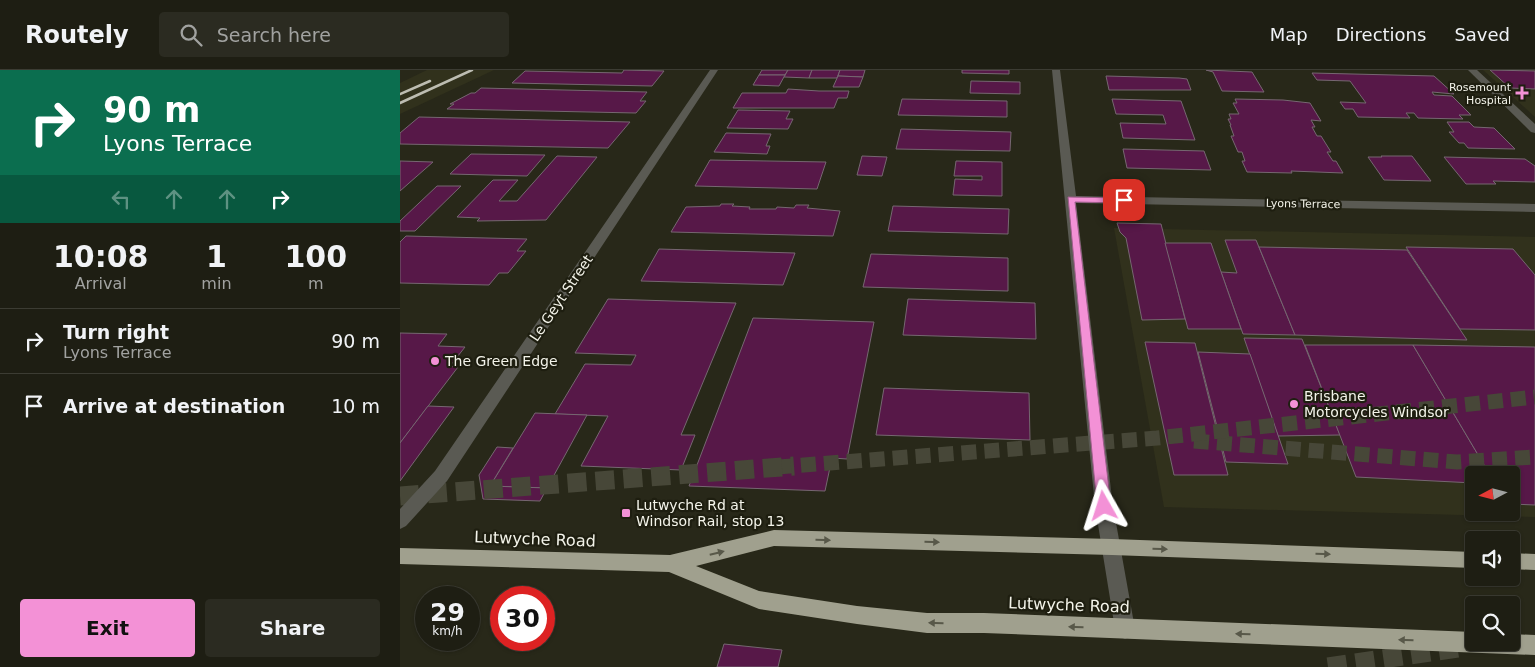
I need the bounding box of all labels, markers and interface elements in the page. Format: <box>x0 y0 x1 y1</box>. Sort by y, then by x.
search box <box>159 12 509 57</box>
text: Routely <box>25 21 129 49</box>
icon: search <box>177 21 205 49</box>
text: Search here <box>217 24 331 46</box>
text: Map <box>1270 24 1308 45</box>
text: Directions <box>1336 24 1426 45</box>
text: Saved <box>1454 24 1510 45</box>
place label: Rosemount Hospital <box>1449 81 1512 107</box>
marker: Rosemount Hospital <box>1515 86 1529 100</box>
icon: right <box>20 90 85 155</box>
text: 90 m <box>103 90 200 130</box>
text: Lyons Terrace <box>103 131 252 156</box>
pin <box>1103 179 1145 221</box>
icon: left <box>107 185 135 213</box>
icon: ahead <box>160 185 188 213</box>
icon: ahead <box>213 185 241 213</box>
icon: right <box>266 185 294 213</box>
icon: arrive <box>1110 186 1138 214</box>
street label: Lyons Terrace <box>1266 197 1341 211</box>
text: 10:08 <box>53 239 148 274</box>
text: 1 <box>206 239 227 274</box>
text: 100 <box>284 239 347 274</box>
street label: Le Geyt Street <box>526 251 596 344</box>
text: Arrival <box>75 274 127 293</box>
text: min <box>201 274 232 293</box>
text: m <box>308 274 324 293</box>
text: Turn right <box>63 321 169 343</box>
icon: right <box>20 327 48 355</box>
text: 90 m <box>331 330 380 352</box>
text: Lyons Terrace <box>63 343 171 362</box>
place label: The Green Edge <box>444 353 558 369</box>
marker: The Green Edge <box>429 355 441 367</box>
place label: Brisbane Motorcycles Windsor <box>1304 388 1449 420</box>
icon: arrive <box>20 392 48 420</box>
text: Arrive at destination <box>63 395 285 417</box>
text: 10 m <box>331 395 380 417</box>
marker: Brisbane Motorcycles Windsor <box>1288 398 1300 410</box>
north arrow <box>1465 466 1520 521</box>
map controls <box>1465 466 1520 651</box>
position arrow <box>1077 479 1129 531</box>
place label: Lutwyche Rd at Windsor Rail, stop 13 <box>636 497 784 529</box>
marker: Lutwyche Rd at Windsor Rail, stop 13 <box>620 507 632 519</box>
street label: Lutwyche Road <box>474 527 596 551</box>
button: sound <box>1465 531 1520 586</box>
one-way arrow <box>815 536 831 544</box>
one-way arrow <box>925 539 941 547</box>
one-way arrow <box>1152 545 1168 553</box>
one-way arrow <box>709 549 725 557</box>
one-way arrow <box>1315 551 1331 559</box>
speed limit sign: 30 <box>490 586 555 651</box>
street label: Lutwyche Road <box>1008 593 1130 617</box>
button: search <box>1465 596 1520 651</box>
text: 29 <box>430 598 465 627</box>
button: Exit <box>20 599 195 657</box>
button: Share <box>205 599 380 657</box>
one-way arrow <box>927 619 943 627</box>
one-way arrow <box>1068 623 1084 631</box>
text: km/h <box>432 624 463 638</box>
one-way arrow <box>1235 630 1251 638</box>
one-way arrow <box>1397 635 1413 643</box>

